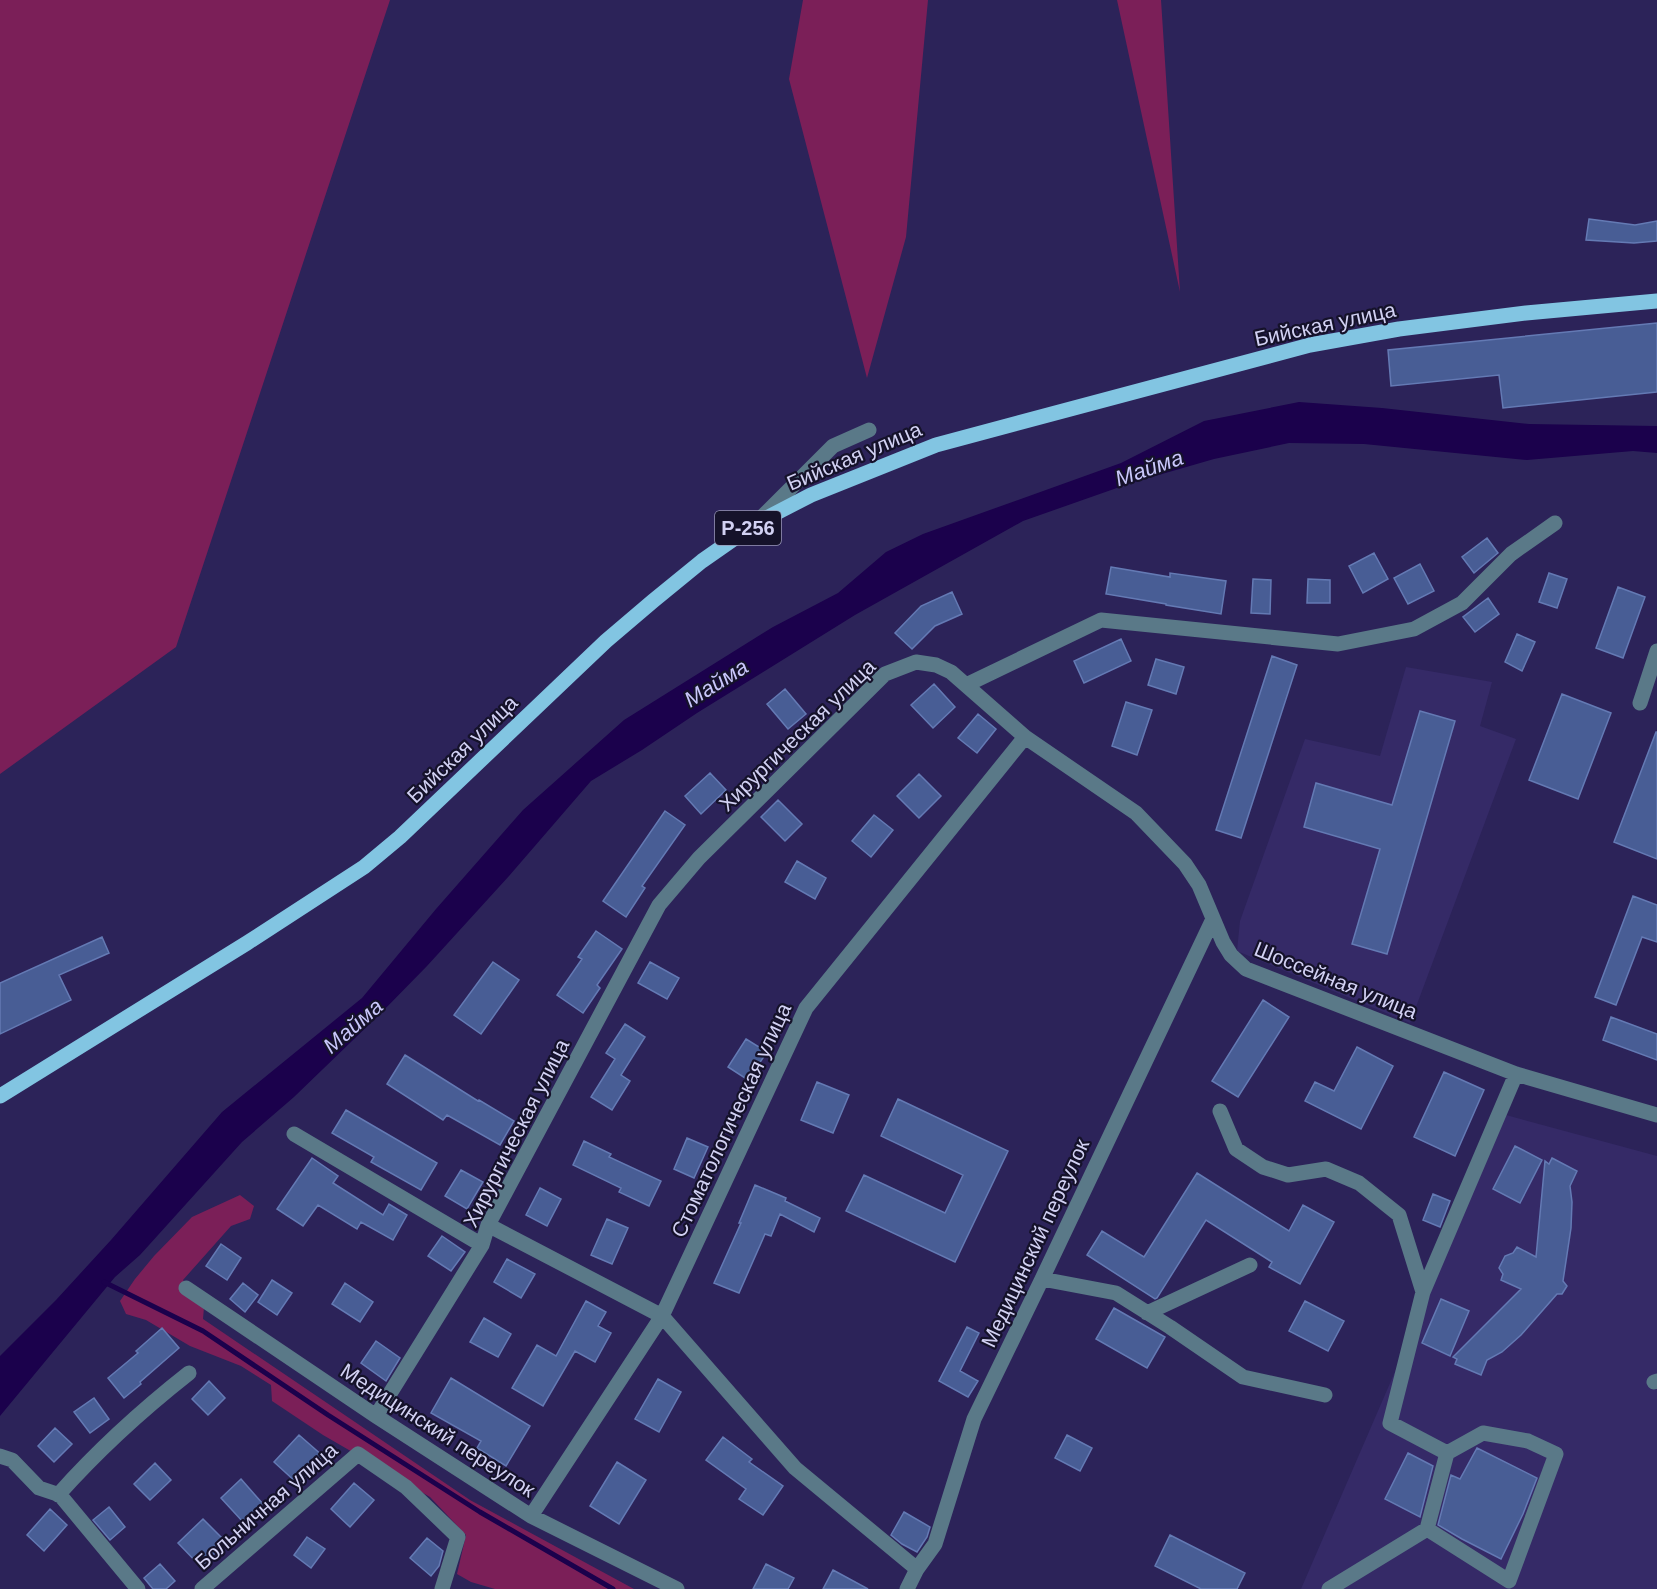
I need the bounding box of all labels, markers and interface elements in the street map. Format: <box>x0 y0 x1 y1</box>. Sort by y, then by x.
street label: Бийская улица <box>1252 298 1398 350</box>
street label: Бийская улица <box>783 417 925 495</box>
water label: Майма <box>1112 445 1186 491</box>
road number: Р-256 <box>715 511 781 545</box>
water label: Майма <box>680 654 752 712</box>
street label: Хирургическая улица <box>714 654 880 815</box>
street label: Бийская улица <box>402 690 522 807</box>
street label: Шоссейная улица <box>1251 937 1421 1023</box>
water label: Майма <box>318 993 388 1059</box>
street label: Стоматологическая улица <box>667 999 796 1241</box>
street label: Хирургическая улица <box>459 1035 574 1231</box>
street label: Медицинский переулок <box>977 1135 1094 1351</box>
street label: Медицинский переулок <box>337 1359 540 1502</box>
street label: Больничная улица <box>190 1438 342 1574</box>

